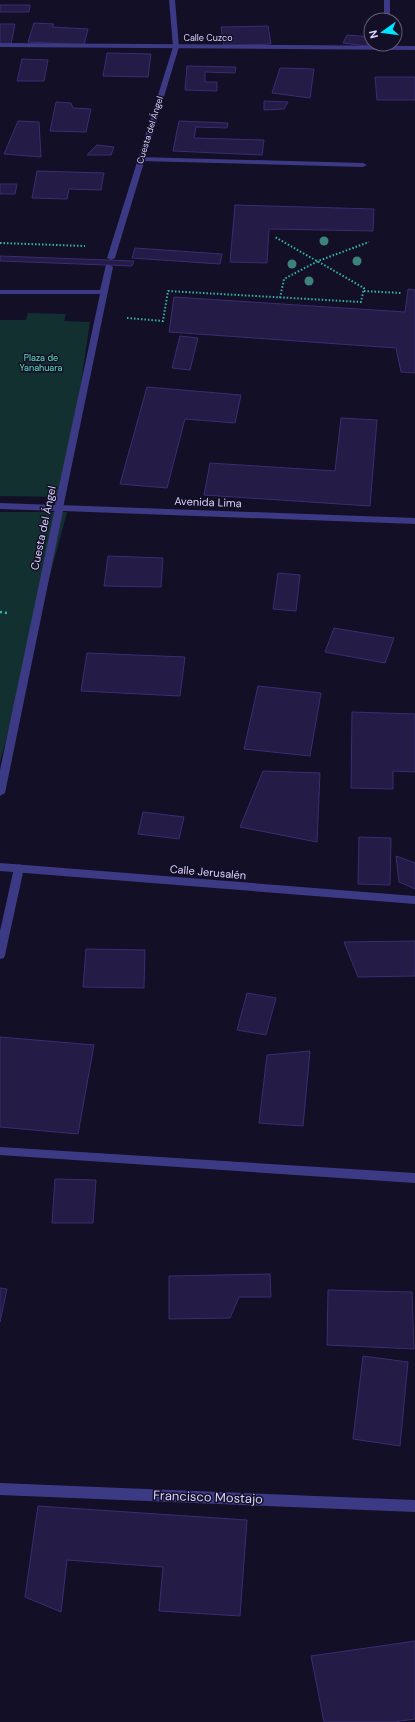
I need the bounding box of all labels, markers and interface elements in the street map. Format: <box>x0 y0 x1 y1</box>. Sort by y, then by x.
north arrow <box>363 12 403 52</box>
text: N <box>366 29 381 40</box>
street label: Calle Cuzco <box>183 32 233 44</box>
street label: Cuesta del Ángel <box>133 94 166 165</box>
park label: Plaza de Yanahuara <box>20 352 63 374</box>
street label: Cuesta del Ángel <box>27 485 59 571</box>
street label: Avenida Lima <box>174 494 242 510</box>
street label: Calle Jerusalén <box>169 862 247 882</box>
street label: Francisco Mostajo <box>153 1487 264 1507</box>

